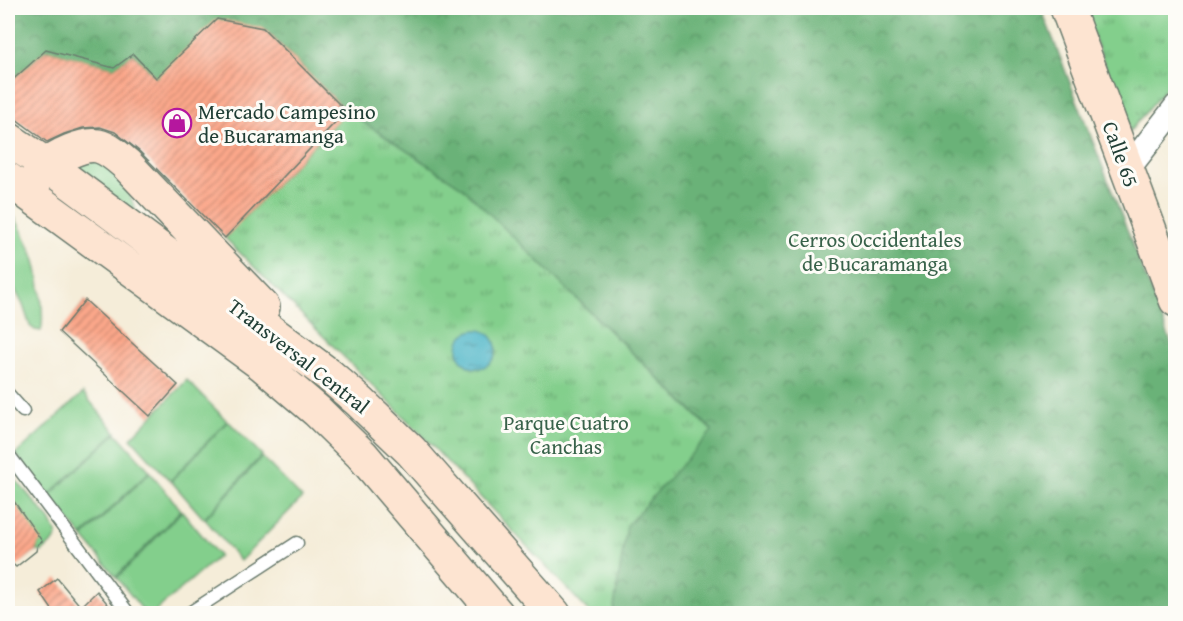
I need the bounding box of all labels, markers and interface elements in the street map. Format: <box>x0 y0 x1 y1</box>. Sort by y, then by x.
place label: Mercado Campesino de Bucaramanga <box>198 96 376 151</box>
shop icon: Mercado Campesino de Bucaramanga <box>161 107 193 139</box>
street label: Calle 65 <box>1095 117 1147 191</box>
park label: Cerros Occidentales de Bucaramanga <box>788 224 962 279</box>
street label: Transversal Central <box>222 291 376 421</box>
park label: Parque Cuatro Canchas <box>503 407 629 462</box>

